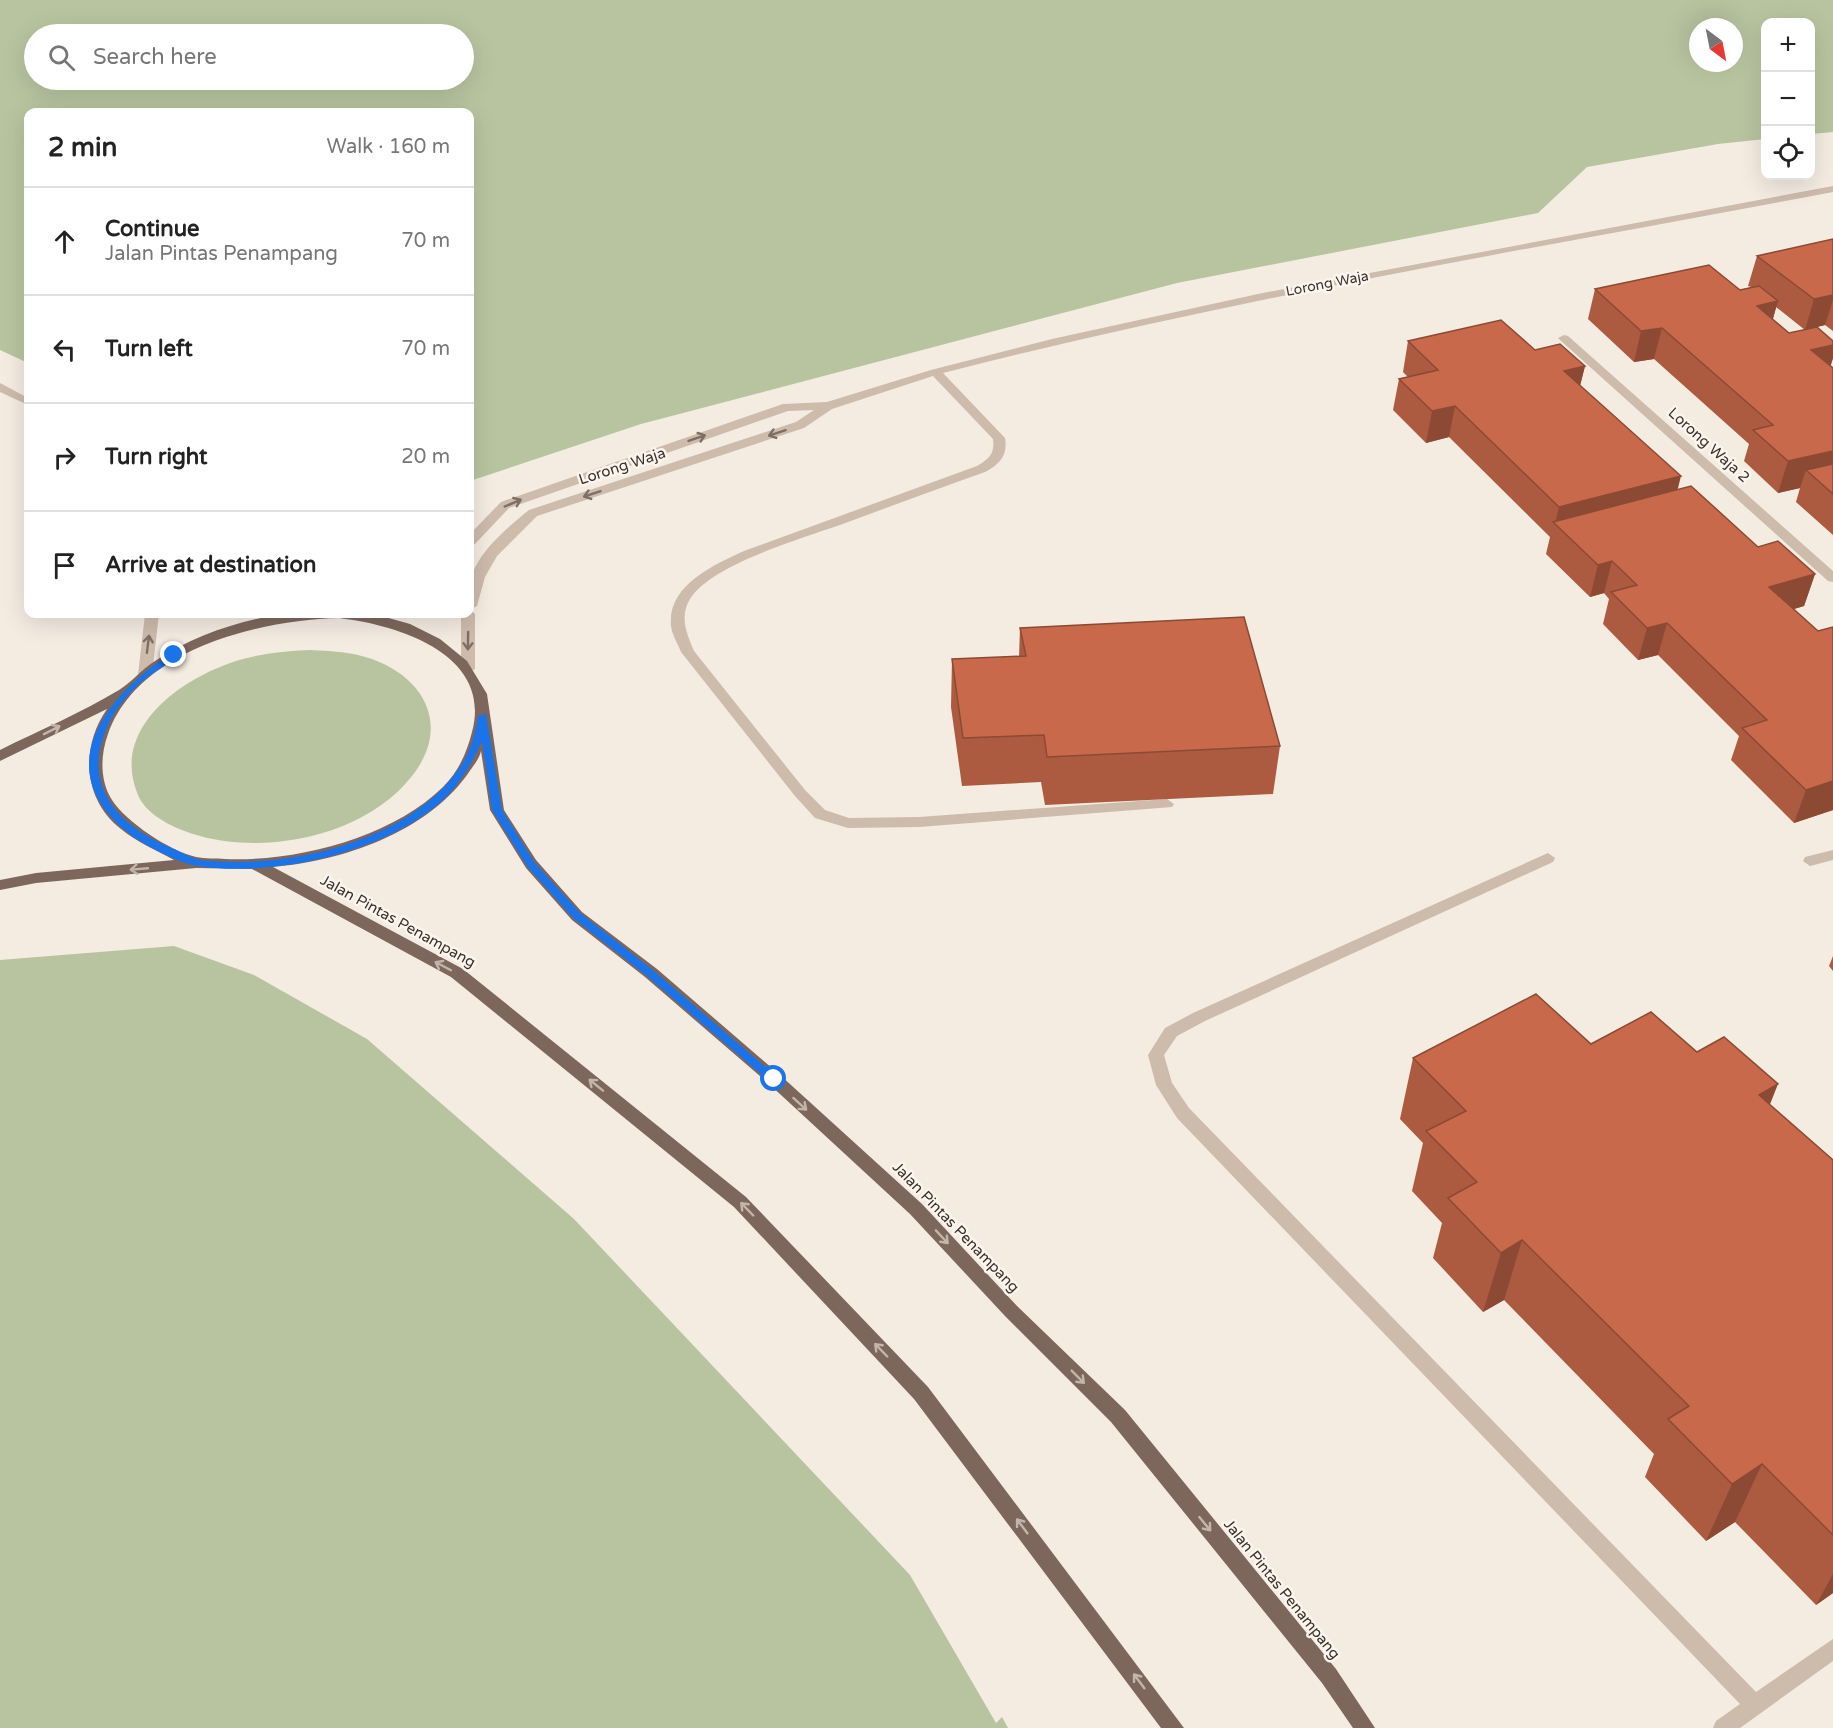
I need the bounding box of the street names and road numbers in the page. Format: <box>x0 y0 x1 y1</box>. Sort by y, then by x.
street label: Lorong Waja <box>1284 267 1370 300</box>
street label: Lorong Waja 2 <box>1665 404 1753 486</box>
street label: Lorong Waja <box>576 444 668 488</box>
street label: Jalan Pintas Penampang <box>317 871 479 971</box>
street label: Jalan Pintas Penampang <box>889 1158 1023 1296</box>
street label: Jalan Pintas Penampang <box>1220 1515 1344 1663</box>

